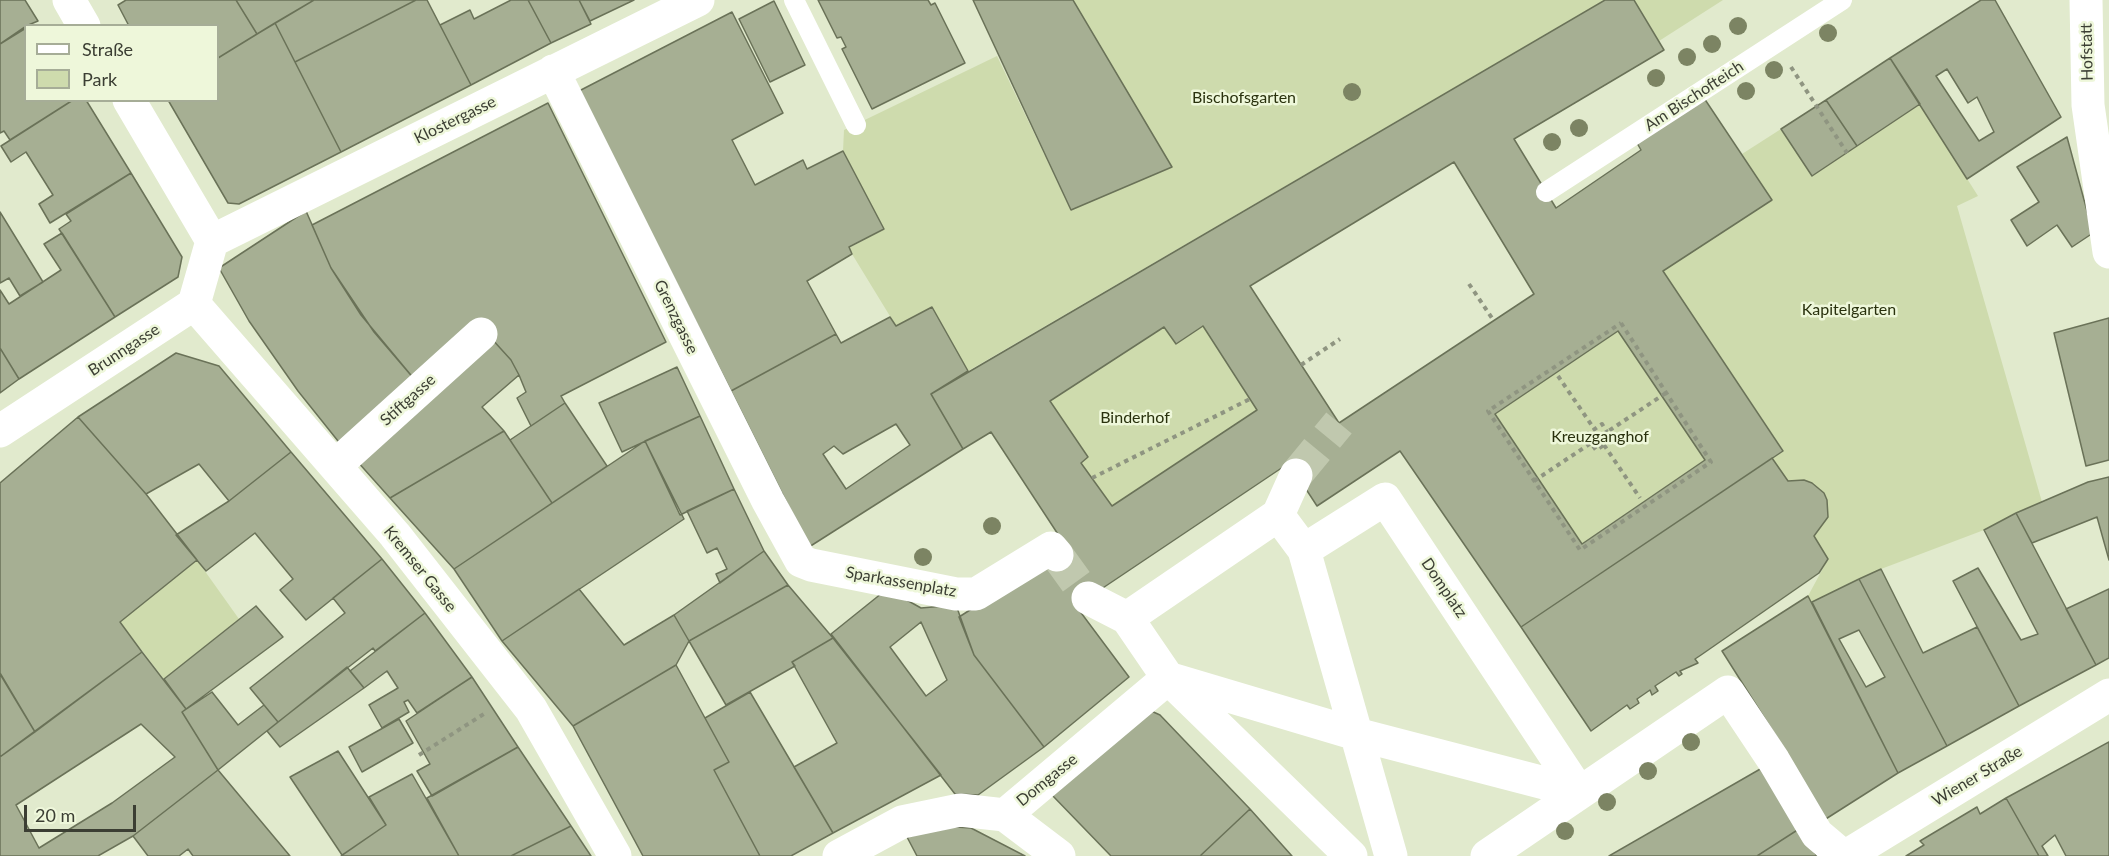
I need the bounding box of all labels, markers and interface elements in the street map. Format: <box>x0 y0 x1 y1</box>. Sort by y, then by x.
street label: Hofstatt <box>2077 23 2097 81</box>
legend <box>24 24 219 102</box>
text: Straße <box>82 38 133 60</box>
street label: Am Bischofteich <box>1641 57 1747 135</box>
text: Park <box>82 68 117 90</box>
park label: Bischofsgarten <box>1192 88 1296 108</box>
street label: Klostergasse <box>411 92 499 148</box>
street label: Grenzgasse <box>650 277 702 357</box>
park label: Kapitelgarten <box>1802 300 1896 320</box>
street label: Brunngasse <box>85 320 163 380</box>
street label: Stiftgasse <box>376 370 440 430</box>
park label: Binderhof <box>1100 408 1170 428</box>
park label: Kreuzganghof <box>1551 427 1649 447</box>
street label: Kremser Gasse <box>380 522 460 616</box>
street label: Domplatz <box>1417 555 1471 621</box>
street label: Sparkassenplatz <box>844 563 958 601</box>
street label: Wiener Straße <box>1929 742 2025 810</box>
street label: Domgasse <box>1013 750 1081 810</box>
scale bar <box>27 793 140 831</box>
text: 20 m <box>35 804 75 826</box>

